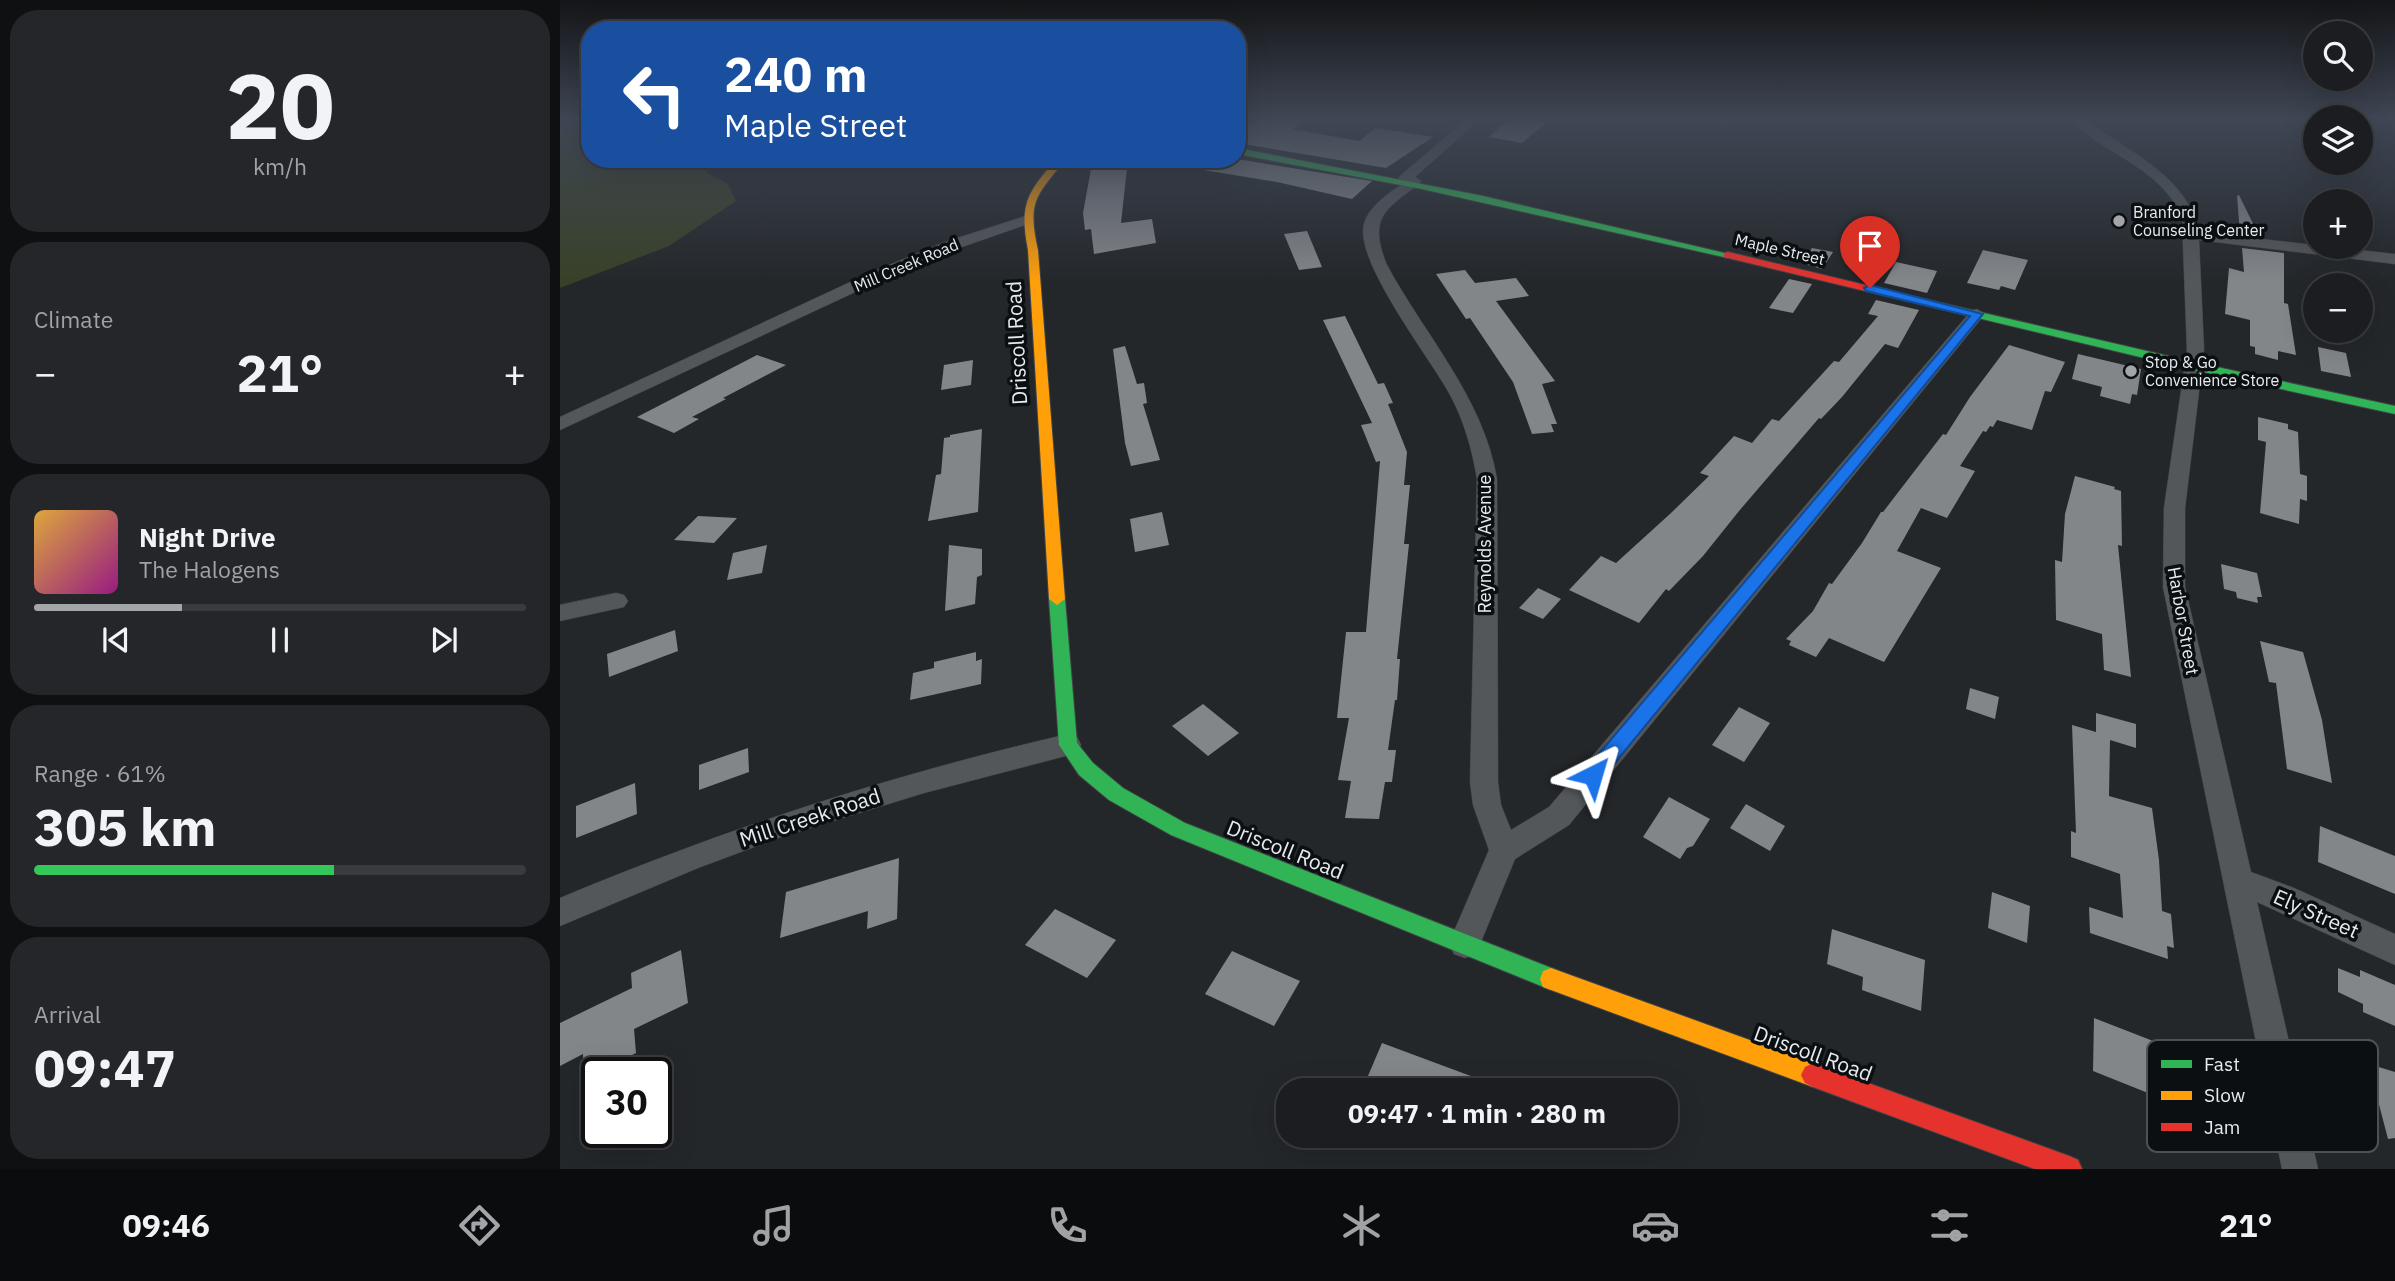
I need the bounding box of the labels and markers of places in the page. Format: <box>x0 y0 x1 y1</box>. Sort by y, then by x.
place label: Branford Counseling Center <box>2133 202 2264 240</box>
marker: Branford Counseling Center <box>2111 213 2127 229</box>
pin <box>1840 216 1900 288</box>
place label: Stop & Go Convenience Store <box>2145 352 2279 390</box>
marker: Stop & Go Convenience Store <box>2123 363 2139 379</box>

